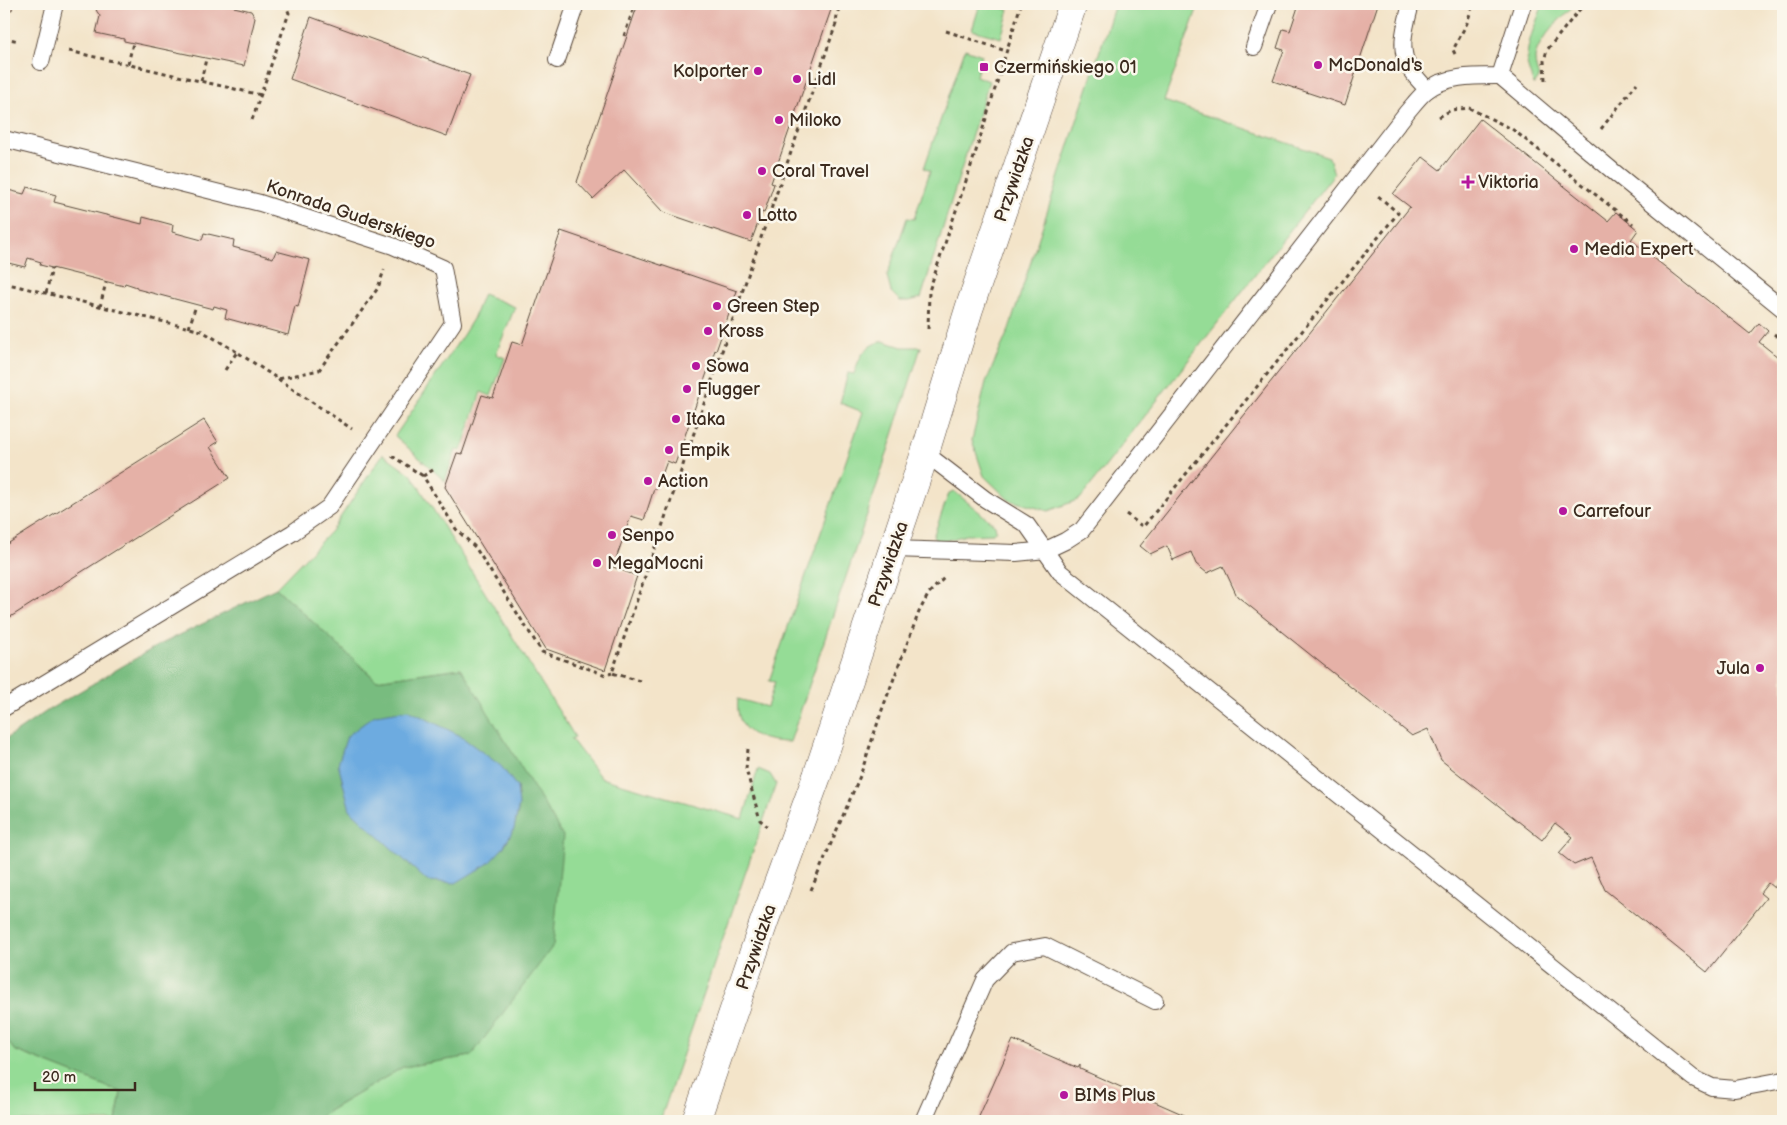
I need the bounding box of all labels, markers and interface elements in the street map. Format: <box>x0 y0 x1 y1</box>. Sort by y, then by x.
place label: McDonald's <box>1328 55 1423 76</box>
place label: Czermińskiego 01 <box>994 57 1137 78</box>
marker: McDonald's <box>1312 59 1324 71</box>
place label: Kolporter <box>673 61 748 82</box>
marker: Czermińskiego 01 <box>978 61 990 73</box>
marker: Kolporter <box>752 65 764 77</box>
place label: Lidl <box>807 69 836 90</box>
marker: Lidl <box>791 73 803 85</box>
place label: Miloko <box>789 110 842 131</box>
marker: Miloko <box>773 114 785 126</box>
street label: Przywidzka <box>990 134 1039 225</box>
place label: Coral Travel <box>772 161 869 182</box>
marker: Coral Travel <box>756 165 768 177</box>
place label: Viktoria <box>1478 172 1539 193</box>
street label: Konrada Guderskiego <box>263 176 438 253</box>
marker: Viktoria <box>1462 176 1474 188</box>
place label: Lotto <box>757 205 798 226</box>
marker: Lotto <box>741 209 753 221</box>
place label: Media Expert <box>1584 239 1694 260</box>
marker: Media Expert <box>1568 243 1580 255</box>
place label: Green Step <box>727 296 820 317</box>
marker: Green Step <box>711 300 723 312</box>
place label: Kross <box>718 321 764 342</box>
marker: Kross <box>702 325 714 337</box>
place label: Sowa <box>706 356 749 377</box>
marker: Sowa <box>690 360 702 372</box>
place label: Flugger <box>697 379 760 400</box>
marker: Flugger <box>681 383 693 395</box>
place label: Itaka <box>686 409 725 430</box>
marker: Itaka <box>670 413 682 425</box>
place label: Empik <box>679 440 729 461</box>
marker: Empik <box>663 444 675 456</box>
place label: Action <box>658 471 708 492</box>
marker: Action <box>642 475 654 487</box>
place label: Carrefour <box>1573 501 1651 522</box>
marker: Carrefour <box>1557 505 1569 517</box>
street label: Przywidzka <box>864 519 913 610</box>
place label: Senpo <box>622 525 674 546</box>
marker: Senpo <box>606 529 618 541</box>
place label: MegaMocni <box>607 553 704 574</box>
marker: MegaMocni <box>591 557 603 569</box>
place label: Jula <box>1717 658 1750 679</box>
marker: Jula <box>1754 662 1766 674</box>
street label: Przywidzka <box>732 902 781 993</box>
scale bar <box>35 1060 135 1092</box>
text: 20 m <box>42 1068 76 1087</box>
place label: BIMs Plus <box>1074 1085 1156 1106</box>
marker: BIMs Plus <box>1058 1089 1070 1101</box>

